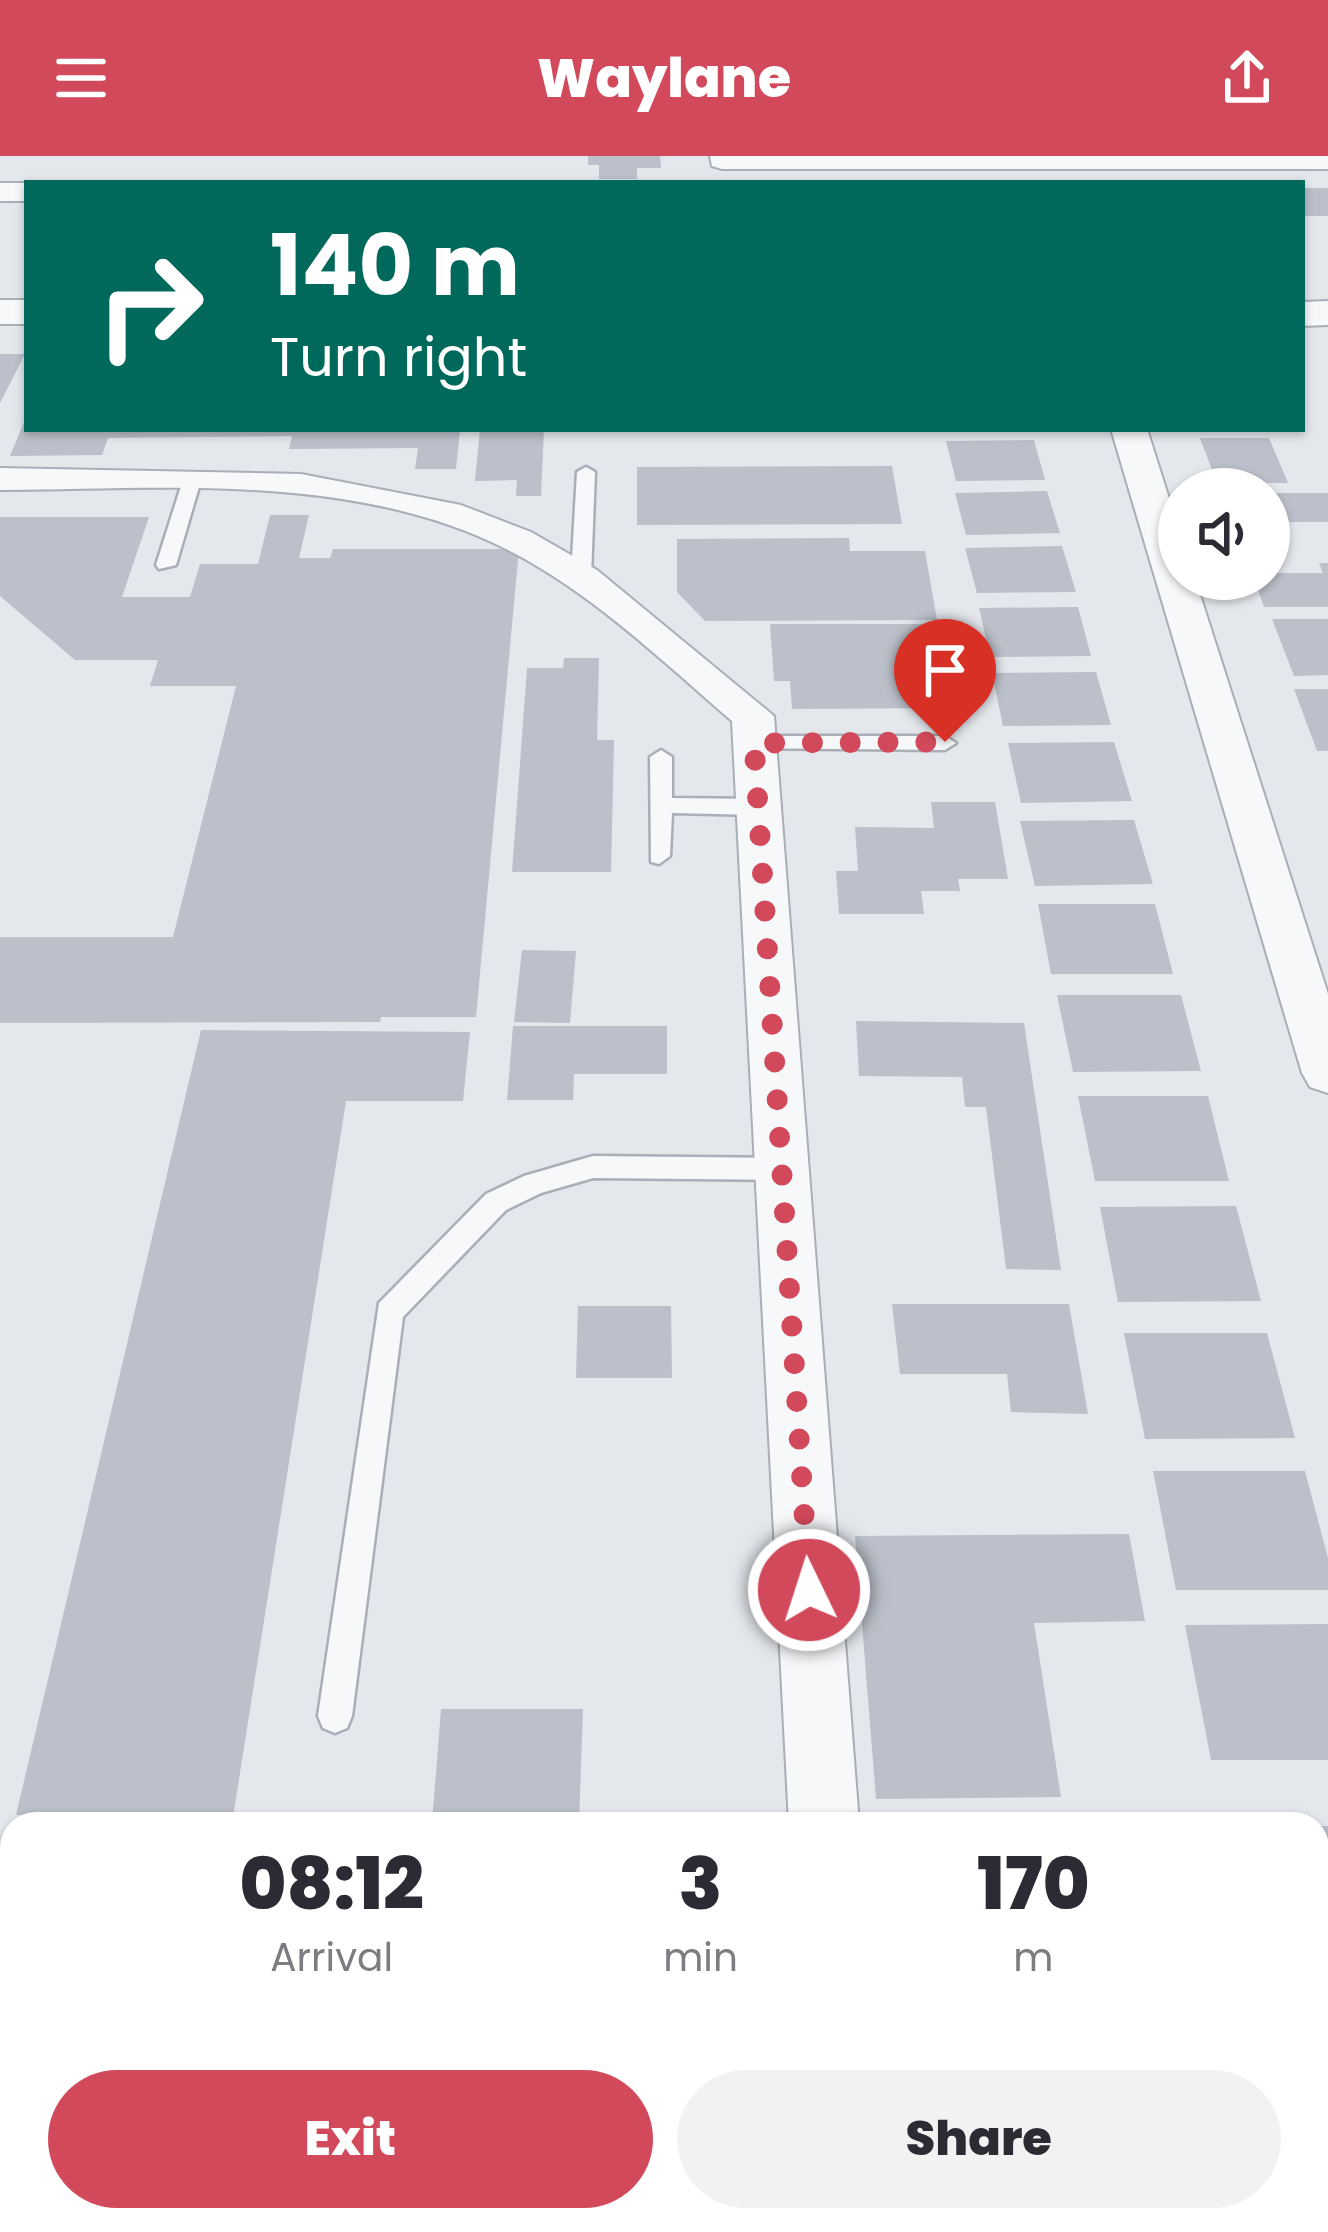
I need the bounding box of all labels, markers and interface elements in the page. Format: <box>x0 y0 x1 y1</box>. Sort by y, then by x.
text: Waylane <box>537 40 791 116</box>
icon: menu <box>48 45 114 111</box>
icon: share <box>1214 45 1280 111</box>
text: 140 m <box>270 207 520 324</box>
icon: right <box>72 228 228 384</box>
text: Turn right <box>270 319 527 395</box>
map controls <box>1158 468 1290 600</box>
button: sound <box>1158 468 1290 600</box>
pin <box>894 619 996 742</box>
icon: arrive <box>912 637 978 703</box>
position arrow <box>746 1527 872 1653</box>
text: 08:12 <box>239 1833 424 1934</box>
text: 3 <box>679 1833 722 1934</box>
text: 170 <box>977 1833 1090 1934</box>
text: Arrival <box>270 1930 393 1985</box>
text: min <box>663 1930 738 1985</box>
text: m <box>1013 1930 1054 1985</box>
button: Exit <box>48 2070 653 2208</box>
button: Share <box>677 2070 1281 2208</box>

